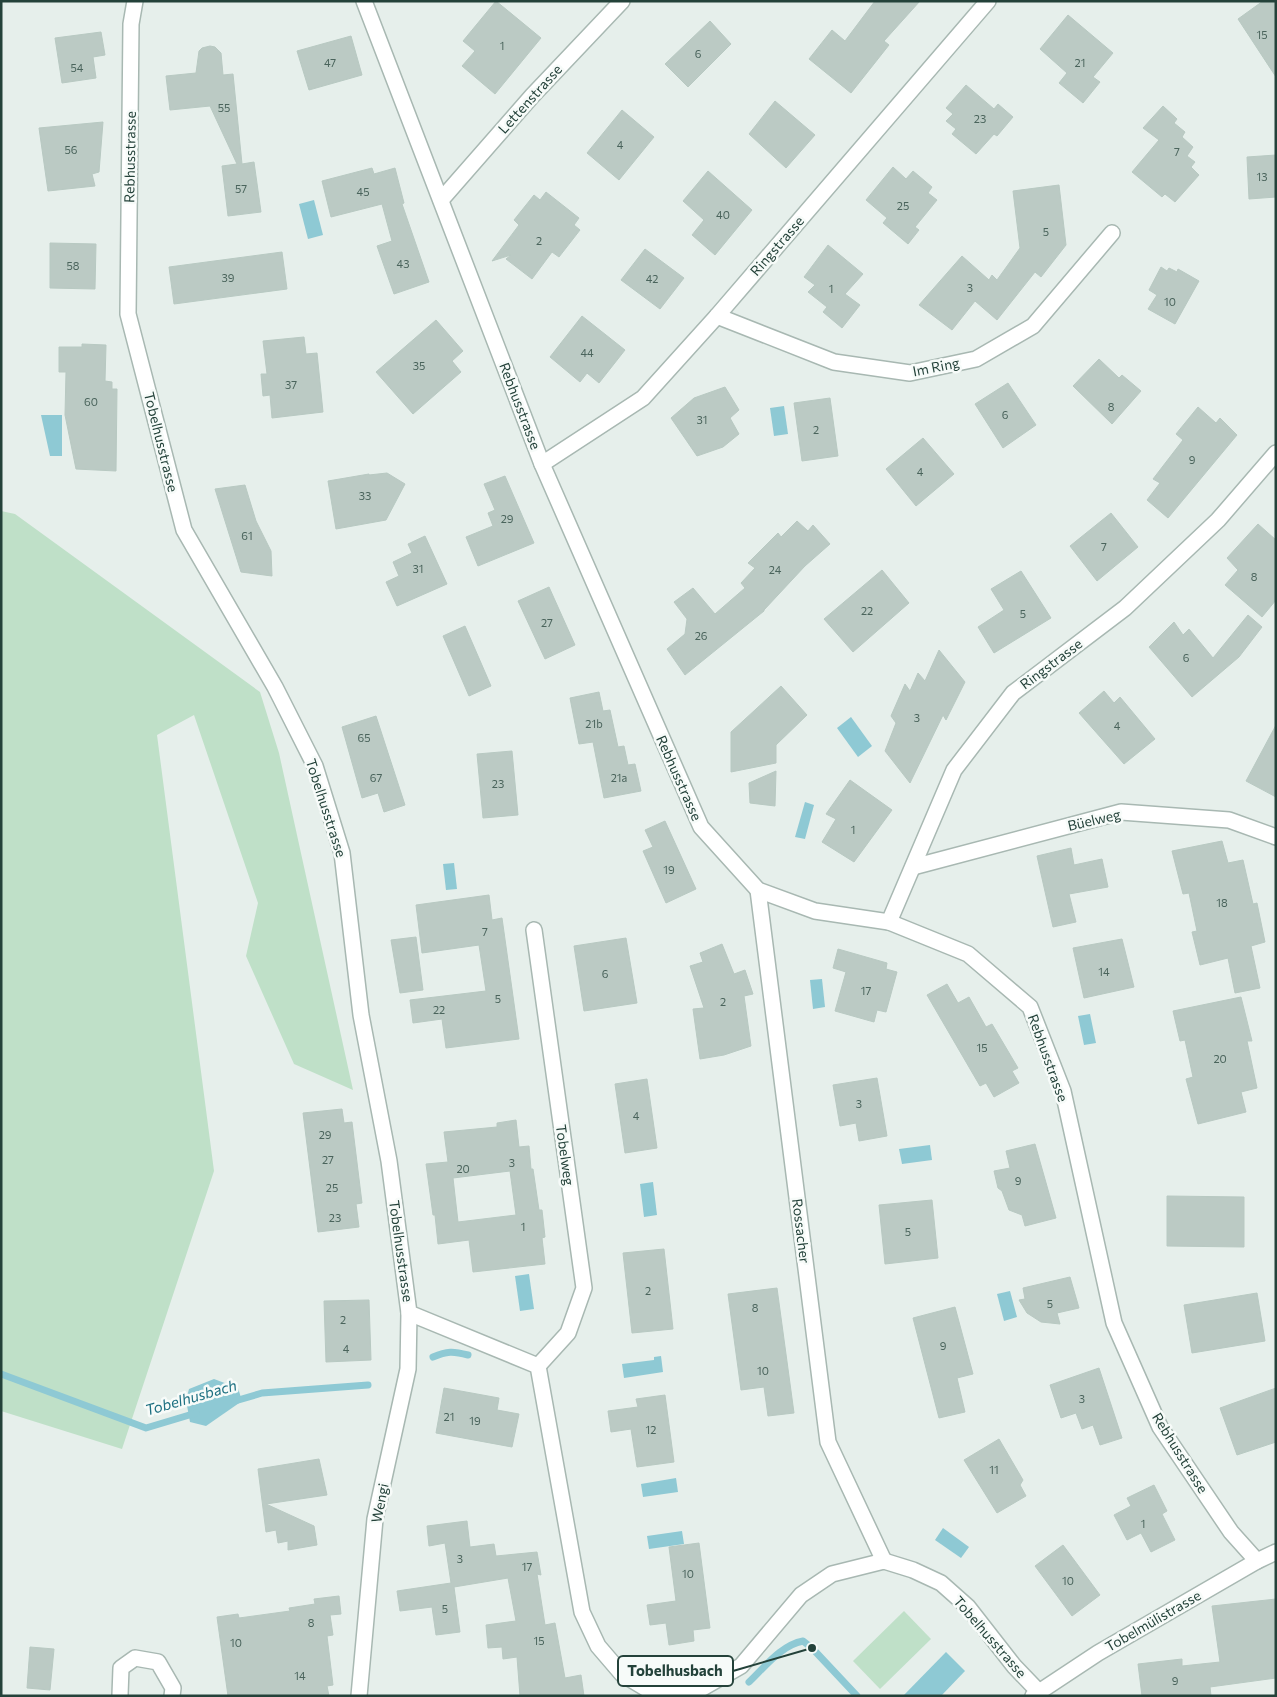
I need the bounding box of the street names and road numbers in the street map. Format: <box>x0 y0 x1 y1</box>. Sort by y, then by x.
street label: Lettenstrasse <box>494 61 565 137</box>
street label: Rebhusstrasse <box>120 111 139 203</box>
street label: Ringstrasse <box>746 212 807 279</box>
street label: Im Ring <box>911 354 961 379</box>
street label: Rebhusstrasse <box>496 360 545 452</box>
street label: Tobelhusstrasse <box>141 390 182 494</box>
street label: Ringstrasse <box>1016 635 1085 693</box>
street label: Rebhusstrasse <box>653 732 706 823</box>
street label: Tobelhusstrasse <box>303 756 350 859</box>
street label: Büelweg <box>1066 805 1122 834</box>
street label: Rebhusstrasse <box>1025 1012 1072 1104</box>
street label: Tobelweg <box>553 1123 578 1187</box>
street label: Rossacher <box>789 1198 814 1265</box>
street label: Tobelhusstrasse <box>386 1199 417 1303</box>
street label: Rebhusstrasse <box>1149 1409 1212 1496</box>
street label: Wengi <box>367 1482 392 1524</box>
street label: Tobelmülistrasse <box>1102 1586 1204 1655</box>
street label: Tobelhusstrasse <box>950 1592 1030 1681</box>

